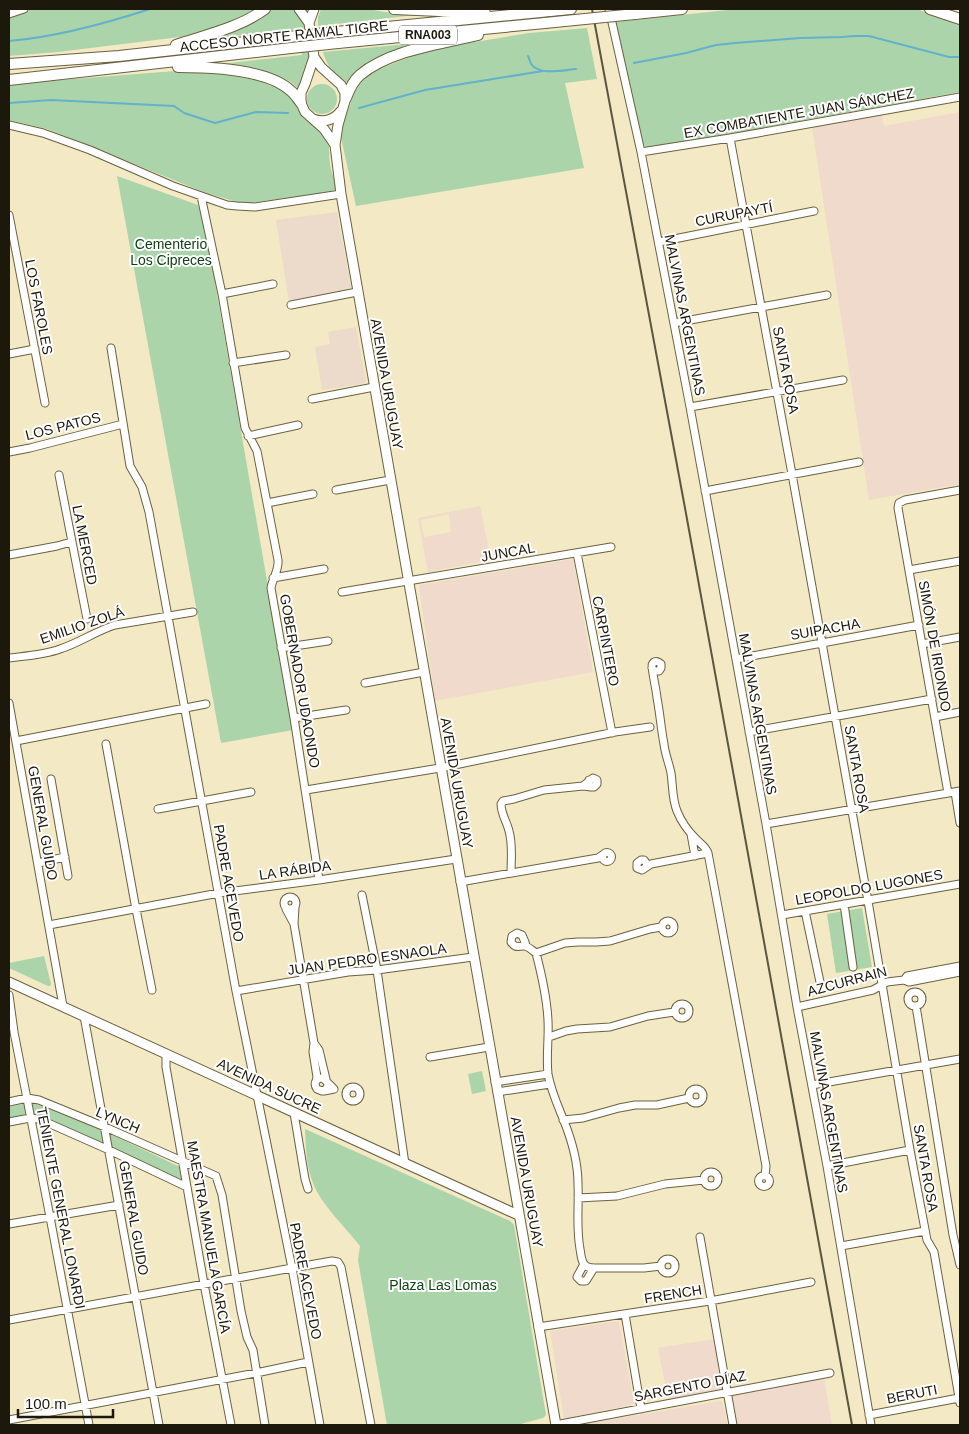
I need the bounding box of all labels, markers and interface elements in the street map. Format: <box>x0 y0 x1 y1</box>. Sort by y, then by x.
street label: ACCESO NORTE RAMAL TIGRE <box>179 17 389 55</box>
road number: RNA003 <box>399 26 457 44</box>
street label: EX COMBATIENTE JUAN SÁNCHEZ <box>682 85 916 141</box>
street label: CURUPAYTÍ <box>694 199 774 229</box>
street label: MALVINAS ARGENTINAS <box>662 233 708 397</box>
park label: Cementerio Los Cipreces <box>130 236 212 268</box>
street label: LOS FAROLES <box>22 258 56 356</box>
street label: AVENIDA URUGUAY <box>368 317 406 451</box>
street label: SANTA ROSA <box>770 325 802 416</box>
street label: LOS PATOS <box>24 409 102 443</box>
street label: LA MERCED <box>69 504 101 586</box>
street label: JUNCAL <box>480 539 536 565</box>
street label: SIMÓN DE IRIONDO <box>916 579 954 713</box>
street label: GOBERNADOR UDAONDO <box>277 593 323 769</box>
street label: CARPINTERO <box>589 594 623 688</box>
street label: EMILIO ZOLÁ <box>38 603 127 647</box>
street label: SUIPACHA <box>789 615 862 643</box>
street label: MALVINAS ARGENTINAS <box>736 632 780 796</box>
street label: AVENIDA URUGUAY <box>438 716 476 850</box>
street label: SANTA ROSA <box>841 724 873 815</box>
street label: GENERAL GUIDO <box>25 764 61 882</box>
street label: PADRE ACEVEDO <box>211 823 247 943</box>
street label: LA RÁBIDA <box>258 857 333 883</box>
street label: LEOPOLDO LUGONES <box>794 866 944 908</box>
street label: JUAN PEDRO ESNAOLA <box>287 940 448 978</box>
street label: AZCURRAIN <box>805 963 889 999</box>
street label: MALVINAS ARGENTINAS <box>807 1030 851 1194</box>
street label: AVENIDA SUCRE <box>215 1055 323 1117</box>
street label: LYNCH <box>94 1104 142 1136</box>
street label: TENIENTE GENERAL LONARDI <box>34 1106 88 1310</box>
street label: AVENIDA URUGUAY <box>508 1115 546 1249</box>
street label: SANTA ROSA <box>910 1123 942 1214</box>
street label: MAESTRA MANUELA GARCÍA <box>184 1139 234 1335</box>
street label: GENERAL GUIDO <box>116 1159 152 1277</box>
street label: PADRE ACEVEDO <box>287 1221 325 1341</box>
park label: Plaza Las Lomas <box>389 1277 497 1293</box>
street label: FRENCH <box>643 1282 703 1306</box>
street label: SARGENTO DÍAZ <box>632 1367 748 1405</box>
street label: BERUTI <box>885 1381 939 1407</box>
scale bar <box>18 1386 112 1418</box>
text: 100 m <box>25 1395 67 1412</box>

